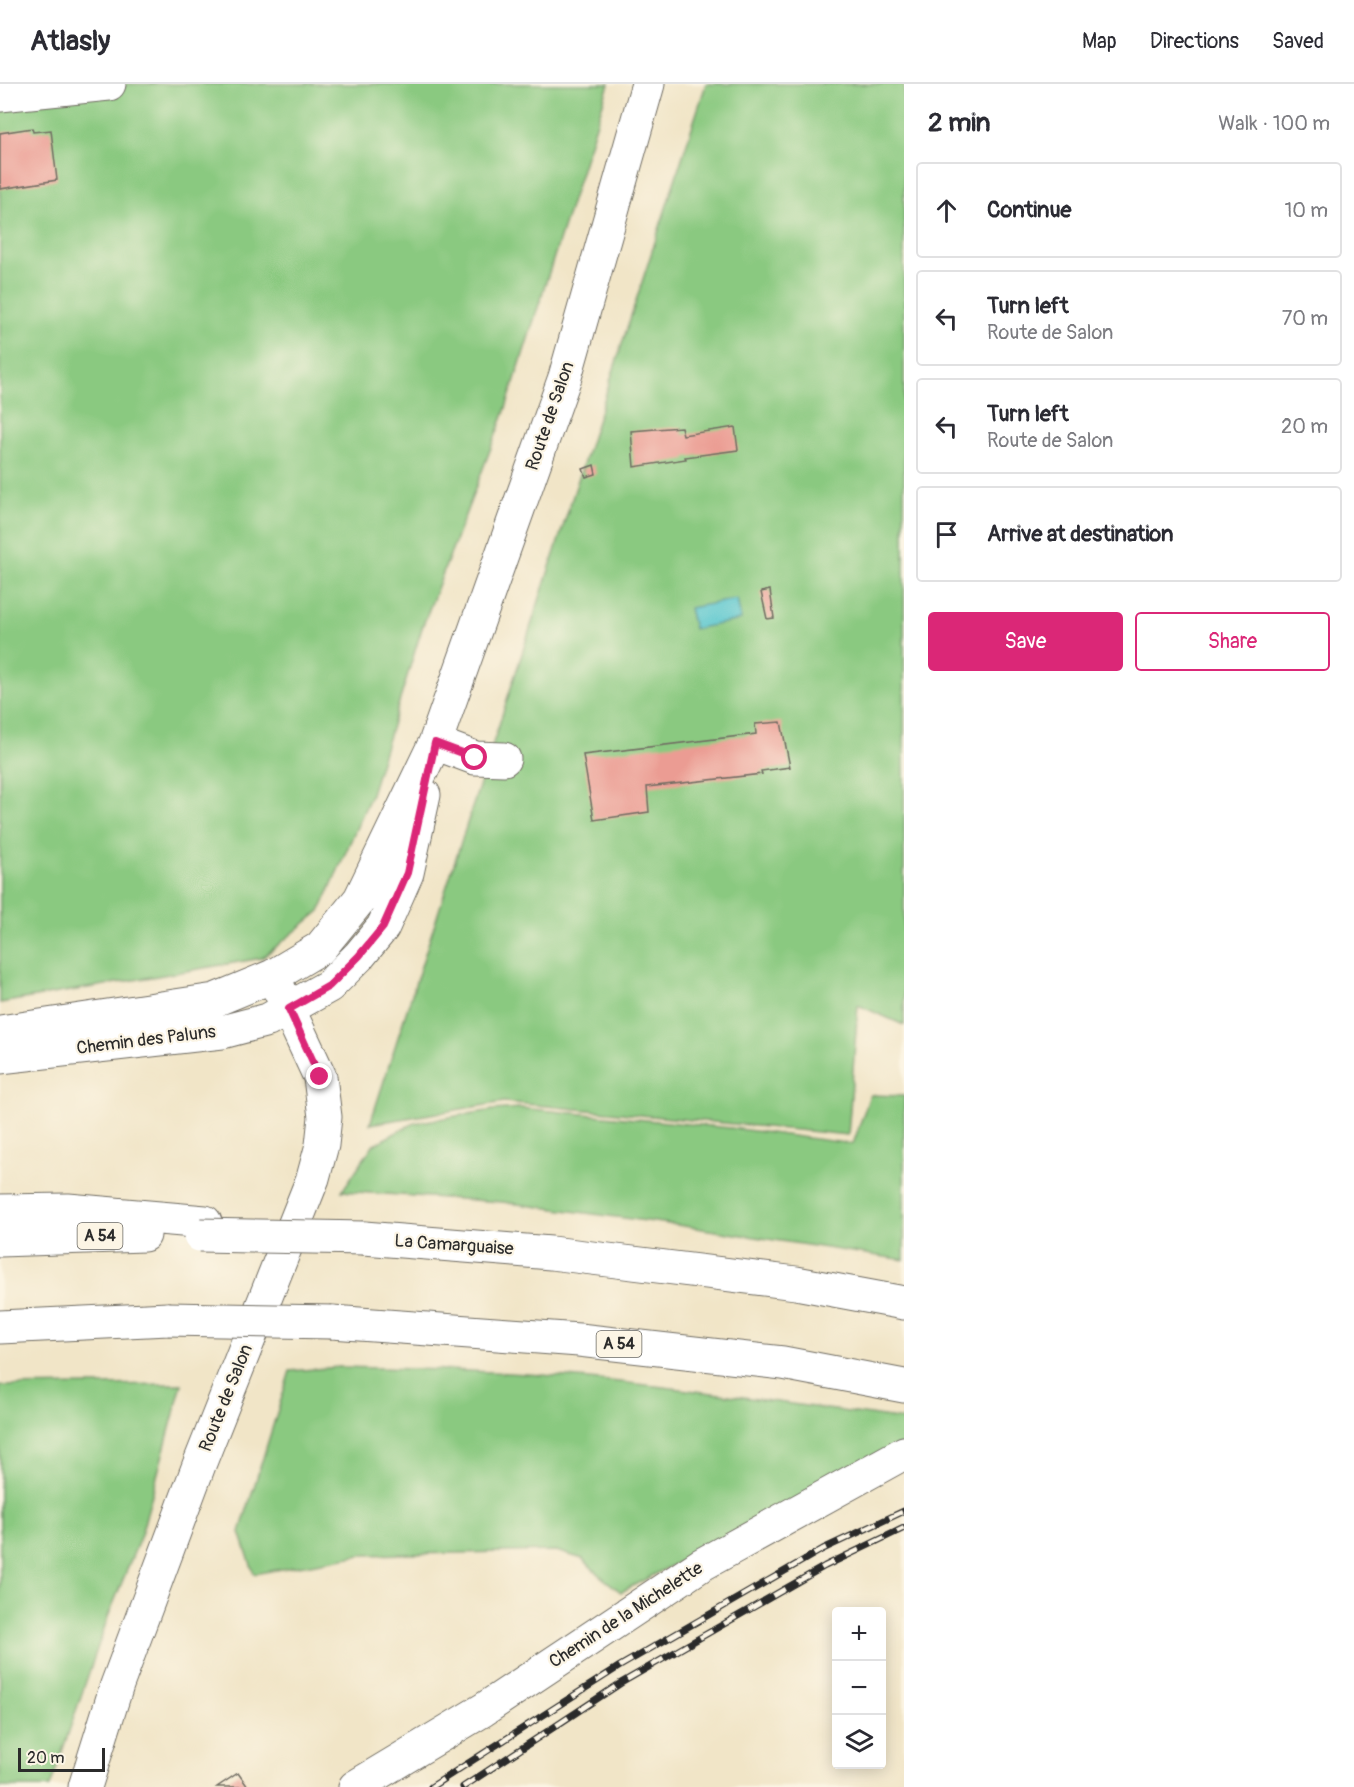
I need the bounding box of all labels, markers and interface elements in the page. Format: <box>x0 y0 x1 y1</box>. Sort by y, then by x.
text: Atlasly <box>30 24 110 59</box>
text: Map <box>1082 28 1117 55</box>
text: Directions <box>1150 28 1239 55</box>
text: Saved <box>1272 28 1324 55</box>
text: 2 min <box>928 107 990 139</box>
text: Walk · 100 m <box>1218 111 1330 136</box>
icon: ahead <box>930 194 963 227</box>
text: Continue <box>987 196 1071 224</box>
text: 10 m <box>1284 198 1328 223</box>
text: Turn left <box>987 292 1069 320</box>
icon: left <box>930 302 963 335</box>
text: 70 m <box>1282 306 1328 331</box>
text: Route de Salon <box>987 320 1113 345</box>
street label: Route de Salon <box>521 358 579 474</box>
text: Turn left <box>987 400 1069 428</box>
icon: left <box>930 410 963 443</box>
text: 20 m <box>1281 414 1328 439</box>
text: Route de Salon <box>987 428 1113 453</box>
icon: arrive <box>930 518 963 551</box>
text: Arrive at destination <box>987 520 1173 548</box>
button: Save <box>928 612 1123 671</box>
button: Share <box>1135 612 1330 671</box>
route start <box>461 744 487 770</box>
street label: Chemin des Paluns <box>75 1020 217 1060</box>
route end <box>306 1063 332 1089</box>
road number: A 54 <box>78 1223 122 1249</box>
street label: La Camarguaise <box>394 1229 514 1261</box>
road number: A 54 <box>596 1331 642 1357</box>
street label: Route de Salon <box>194 1341 258 1455</box>
street label: Chemin de la Michelette <box>545 1557 707 1673</box>
map controls <box>832 1607 886 1769</box>
button: + <box>832 1607 886 1661</box>
button: − <box>832 1661 886 1715</box>
button: layers <box>832 1715 886 1769</box>
scale bar <box>18 1745 105 1772</box>
text: 20 m <box>27 1748 65 1768</box>

